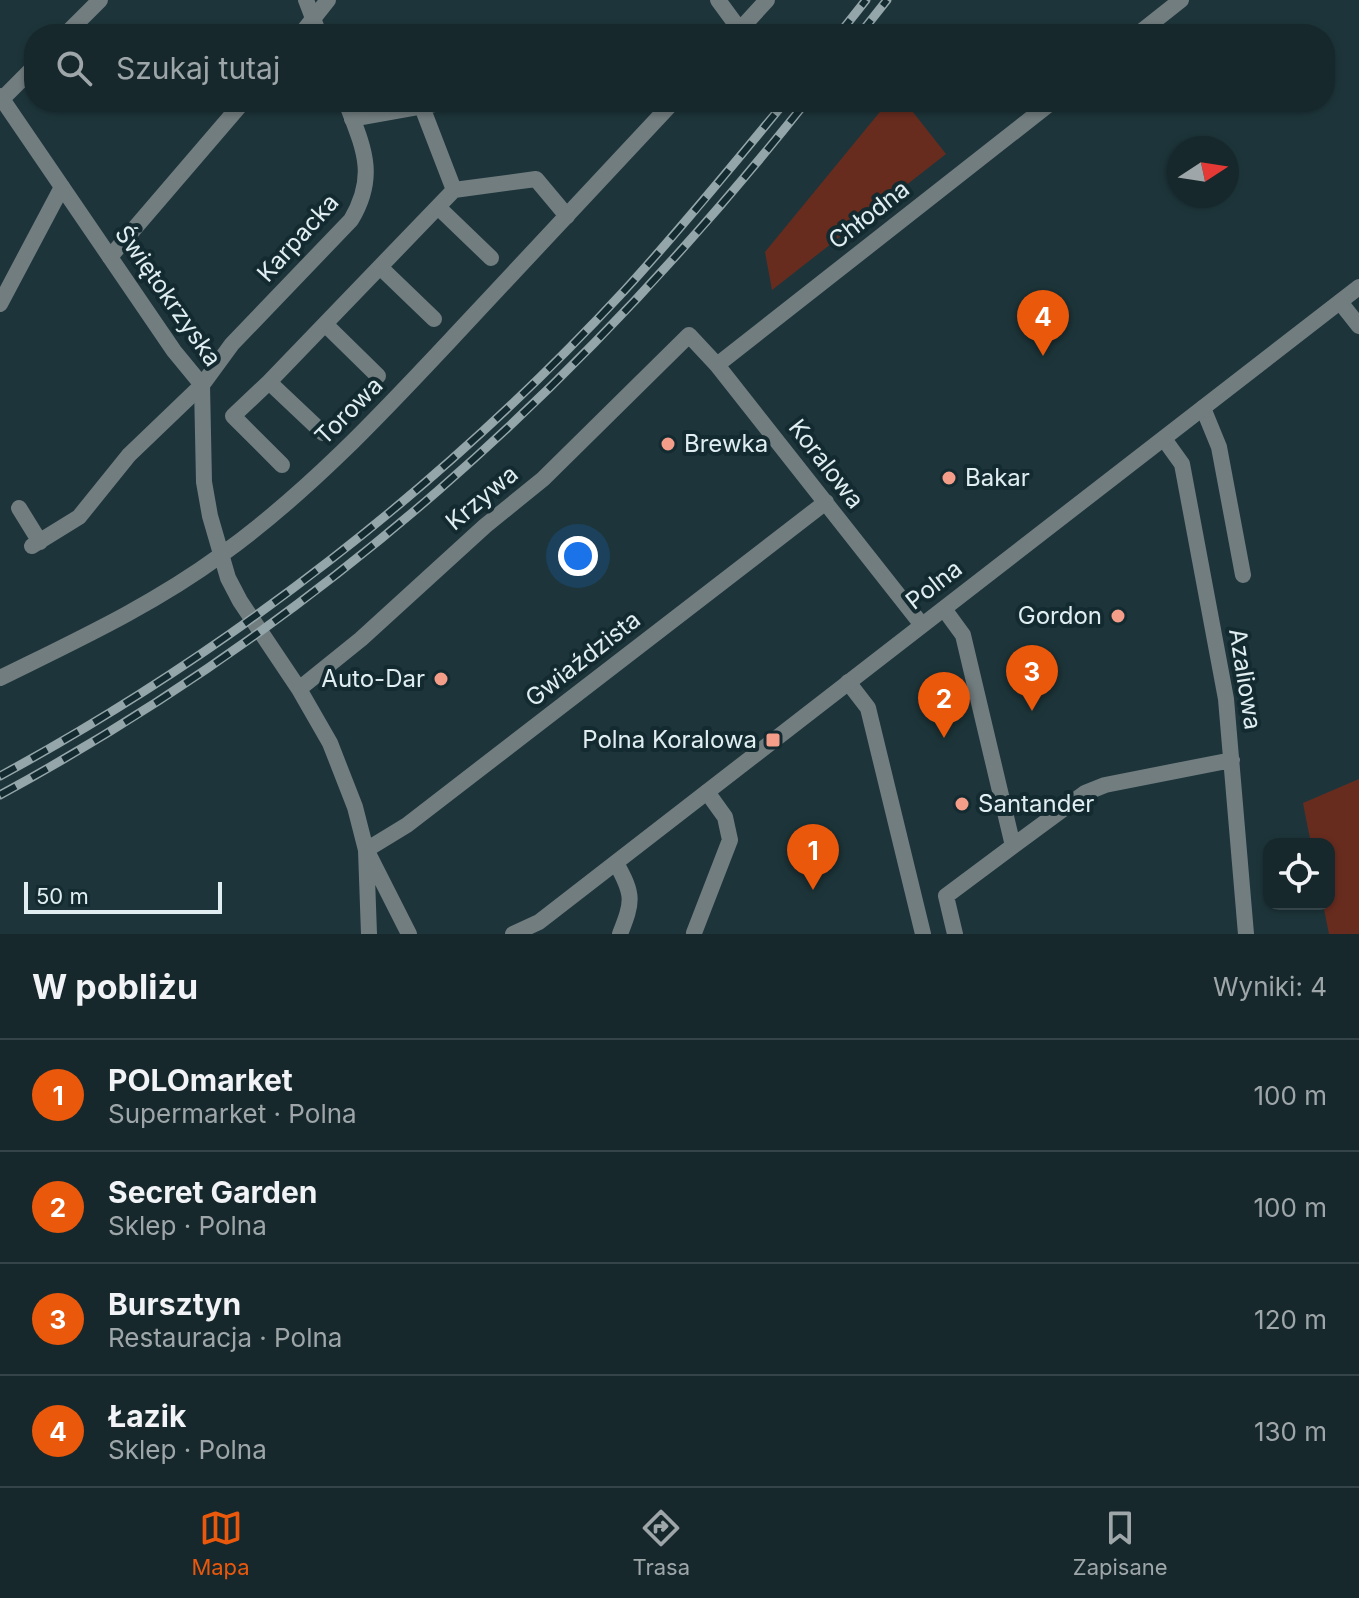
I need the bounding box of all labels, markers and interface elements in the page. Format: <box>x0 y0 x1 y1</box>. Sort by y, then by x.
search box <box>24 24 1335 112</box>
icon: search <box>52 46 96 90</box>
text: Szukaj tutaj <box>116 50 280 86</box>
north arrow <box>1167 136 1239 208</box>
street label: Chłodna <box>823 174 915 255</box>
street label: Karpacka <box>251 188 344 287</box>
street label: Świętokrzyska <box>109 220 228 372</box>
pin: 4 <box>1017 290 1069 356</box>
street label: Torowa <box>309 371 388 450</box>
street label: Koralowa <box>783 413 870 514</box>
place label: Brewka <box>684 429 768 458</box>
marker: Brewka <box>659 435 677 453</box>
street label: Krzywa <box>440 459 524 536</box>
place label: Bakar <box>965 463 1030 492</box>
marker: Bakar <box>940 469 958 487</box>
your location <box>558 536 598 576</box>
street label: Polna <box>900 554 967 615</box>
place label: Gordon <box>1018 601 1102 630</box>
street label: Gwiaździsta <box>520 605 646 712</box>
marker: Gordon <box>1109 607 1127 625</box>
street label: Azaliowa <box>1223 626 1268 732</box>
pin: 3 <box>1006 645 1058 711</box>
place label: Auto-Dar <box>321 664 425 693</box>
marker: Auto-Dar <box>432 670 450 688</box>
pin: 2 <box>918 672 970 738</box>
place label: Polna Koralowa <box>582 725 757 754</box>
marker: Polna Koralowa <box>764 731 782 749</box>
place label: Santander <box>978 789 1094 818</box>
marker: Santander <box>953 795 971 813</box>
pin: 1 <box>787 824 839 890</box>
map controls <box>1263 838 1335 910</box>
button: locate <box>1263 838 1335 910</box>
scale bar <box>24 878 222 914</box>
text: 50 m <box>36 883 89 909</box>
text: W pobliżu <box>32 966 198 1007</box>
text: Wyniki: 4 <box>1213 971 1327 1002</box>
text: POLOmarket <box>108 1062 293 1098</box>
text: 1 <box>52 1080 64 1111</box>
text: 100 m <box>1254 1080 1327 1111</box>
text: Supermarket · Polna <box>108 1098 357 1129</box>
text: Secret Garden <box>108 1174 318 1210</box>
text: 2 <box>50 1192 66 1223</box>
text: 100 m <box>1254 1192 1327 1223</box>
text: Sklep · Polna <box>108 1210 267 1241</box>
text: Bursztyn <box>108 1286 241 1322</box>
text: 3 <box>50 1304 66 1335</box>
text: 120 m <box>1254 1304 1327 1335</box>
text: Restauracja · Polna <box>108 1322 342 1353</box>
text: Łazik <box>108 1398 186 1434</box>
text: 4 <box>49 1416 67 1447</box>
text: 130 m <box>1254 1416 1327 1447</box>
text: Sklep · Polna <box>108 1434 267 1465</box>
tab: Mapa <box>191 1506 250 1580</box>
tab: Trasa <box>632 1506 690 1580</box>
tab: Zapisane <box>1073 1506 1168 1580</box>

